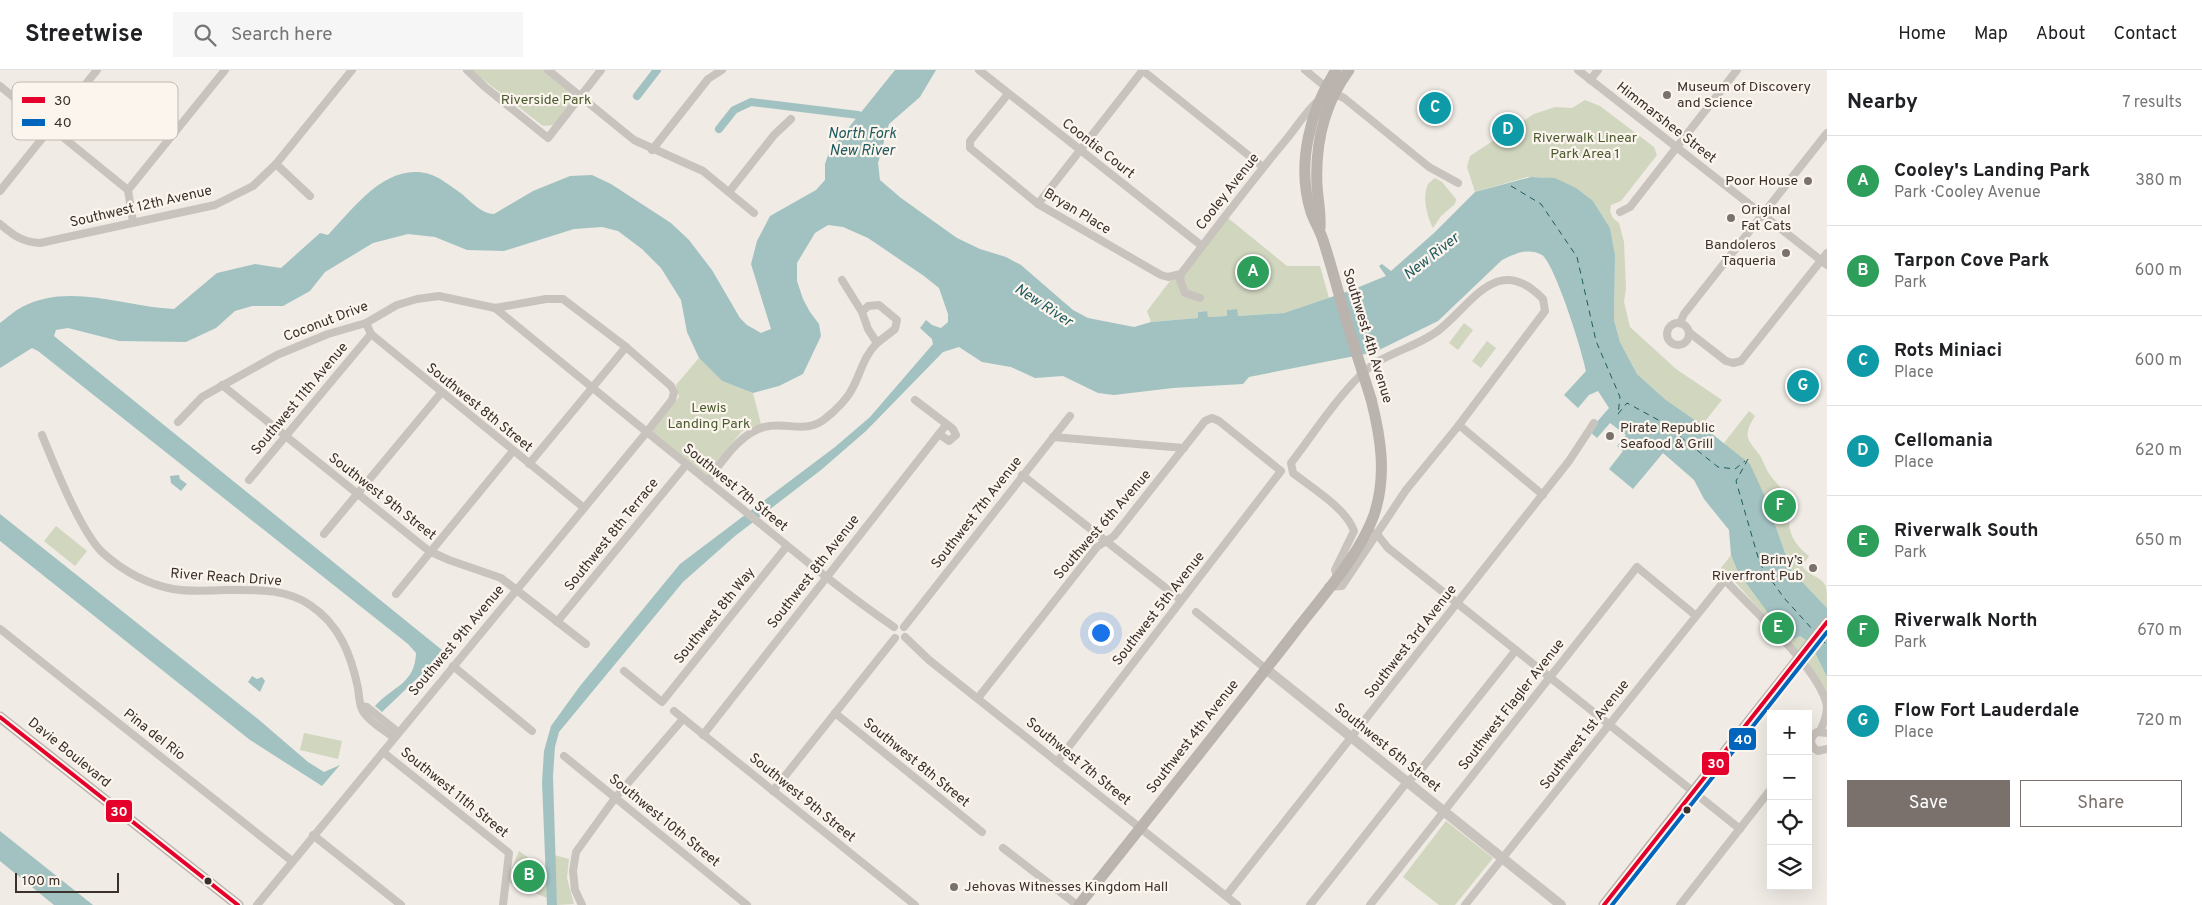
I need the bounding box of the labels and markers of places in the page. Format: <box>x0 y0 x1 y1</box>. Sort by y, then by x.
place label: Museum of Discovery and Science <box>1677 79 1811 112</box>
pin: C <box>1419 89 1451 127</box>
marker: Museum of Discovery and Science <box>1661 89 1673 101</box>
pin: D <box>1492 111 1524 149</box>
place label: Poor House <box>1725 173 1798 190</box>
marker: Poor House <box>1802 175 1814 187</box>
place label: Original Fat Cats <box>1741 202 1791 235</box>
marker: Original Fat Cats <box>1725 212 1737 224</box>
place label: Bandoleros Taqueria <box>1705 237 1776 270</box>
marker: Bandoleros Taqueria <box>1780 247 1792 259</box>
pin: A <box>1237 253 1269 291</box>
pin: G <box>1787 367 1819 405</box>
place label: Pirate Republic Seafood & Grill <box>1620 420 1715 453</box>
marker: Pirate Republic Seafood & Grill <box>1604 430 1616 442</box>
pin: F <box>1764 487 1796 525</box>
place label: Briny’s Riverfront Pub <box>1712 552 1803 585</box>
marker: Briny’s Riverfront Pub <box>1807 562 1819 574</box>
pin: E <box>1762 609 1794 647</box>
unlabelled marker <box>1682 805 1692 815</box>
pin: B <box>513 857 545 895</box>
unlabelled marker <box>203 876 213 886</box>
place label: Jehovas Witnesses Kingdom Hall <box>964 879 1168 896</box>
marker: Jehovas Witnesses Kingdom Hall <box>948 881 960 893</box>

